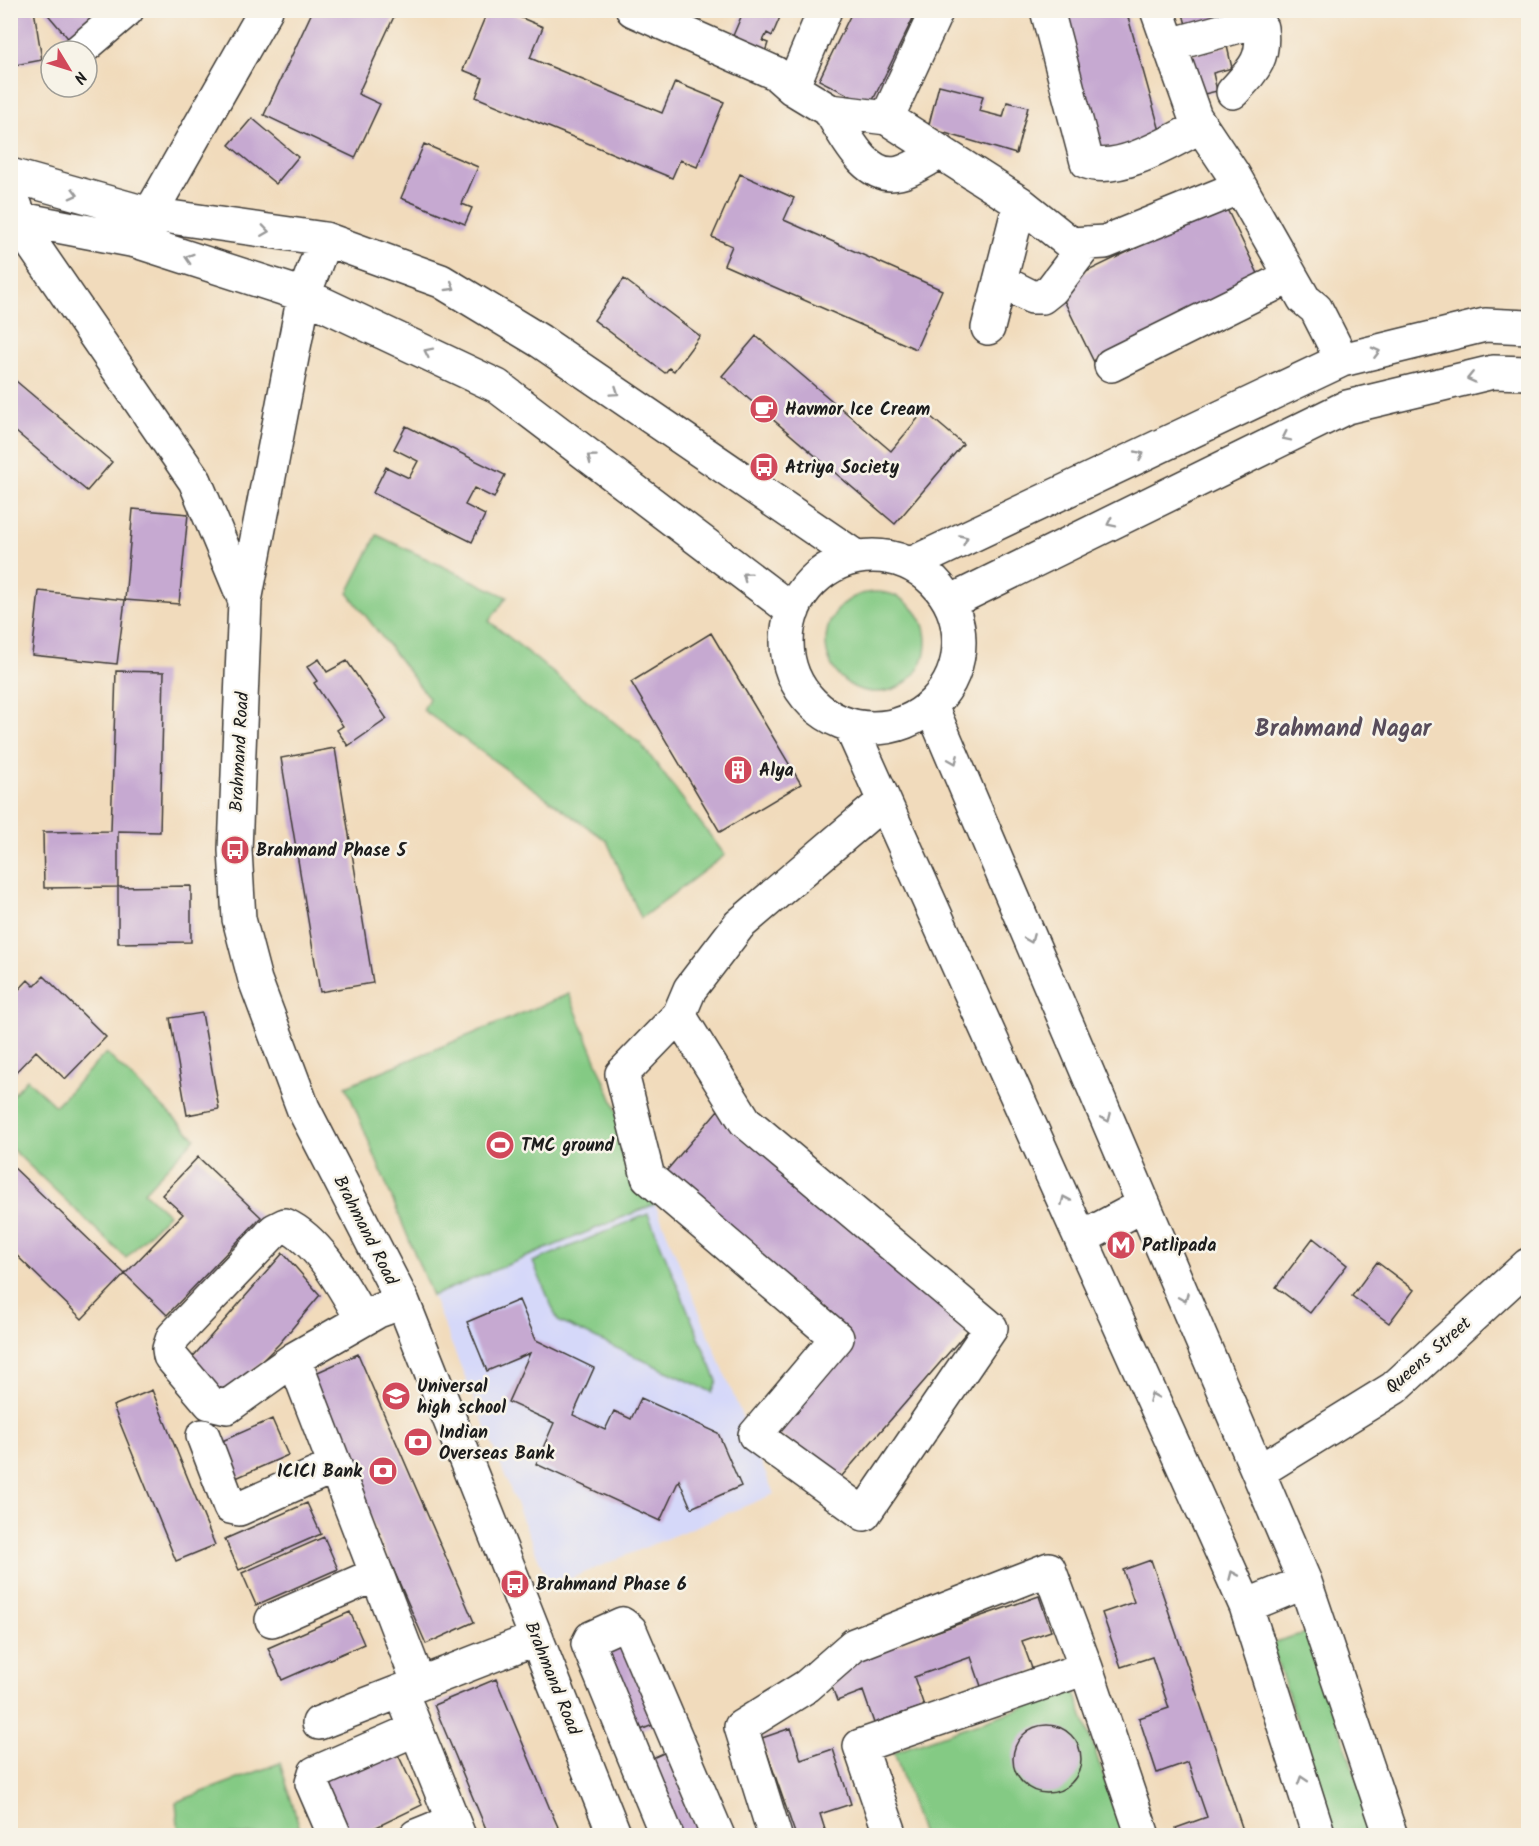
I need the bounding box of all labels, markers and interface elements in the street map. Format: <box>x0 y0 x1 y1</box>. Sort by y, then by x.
north arrow <box>39 39 99 99</box>
text: N <box>67 66 93 89</box>
one-way arrow <box>69 187 79 200</box>
one-way arrow <box>261 224 270 236</box>
one-way arrow <box>184 253 195 265</box>
one-way arrow <box>445 280 455 292</box>
one-way arrow <box>1370 346 1380 359</box>
one-way arrow <box>424 348 435 359</box>
one-way arrow <box>1466 370 1476 383</box>
one-way arrow <box>608 385 619 396</box>
cafe icon: Havmor Ice Cream <box>748 393 780 425</box>
place label: Havmor Ice Cream <box>785 396 931 425</box>
one-way arrow <box>1282 430 1292 441</box>
bus stop icon: Atriya Society <box>748 451 780 483</box>
one-way arrow <box>1134 451 1145 463</box>
one-way arrow <box>587 454 598 465</box>
place label: Atriya Society <box>785 454 900 483</box>
one-way arrow <box>1107 516 1118 528</box>
one-way arrow <box>957 534 968 546</box>
one-way arrow <box>742 572 753 583</box>
street label: Brahmand Road <box>223 690 258 813</box>
district label: Brahmand Nagar <box>1255 710 1433 749</box>
one-way arrow <box>947 753 959 764</box>
building icon: Alya <box>722 754 754 786</box>
place label: Alya <box>759 757 794 786</box>
bus stop icon: Brahmand Phase 5 <box>219 834 251 866</box>
place label: Brahmand Phase 5 <box>256 837 408 866</box>
one-way arrow <box>1023 933 1035 944</box>
one-way arrow <box>1100 1112 1112 1123</box>
sports icon: TMC ground <box>484 1129 516 1161</box>
place label: TMC ground <box>521 1132 615 1161</box>
street label: Brahmand Road <box>324 1171 405 1292</box>
one-way arrow <box>1060 1195 1072 1206</box>
metro station icon: Patlipada <box>1105 1229 1137 1261</box>
place label: Patlipada <box>1142 1232 1216 1261</box>
one-way arrow <box>1177 1291 1189 1302</box>
street label: Queens Street <box>1379 1310 1479 1402</box>
place label: Universal high school <box>417 1373 506 1423</box>
school or university icon: Universal high school <box>380 1380 412 1412</box>
one-way arrow <box>1148 1393 1160 1404</box>
place label: Indian Overseas Bank <box>439 1419 555 1469</box>
bank icon: Indian Overseas Bank <box>402 1426 434 1458</box>
bank icon: ICICI Bank <box>367 1455 399 1487</box>
place label: ICICI Bank <box>277 1458 363 1487</box>
bus stop icon: Brahmand Phase 6 <box>499 1568 531 1600</box>
place label: Brahmand Phase 6 <box>536 1571 687 1600</box>
one-way arrow <box>1228 1571 1240 1582</box>
street label: Brahmand Road <box>516 1617 588 1741</box>
one-way arrow <box>1297 1775 1309 1786</box>

